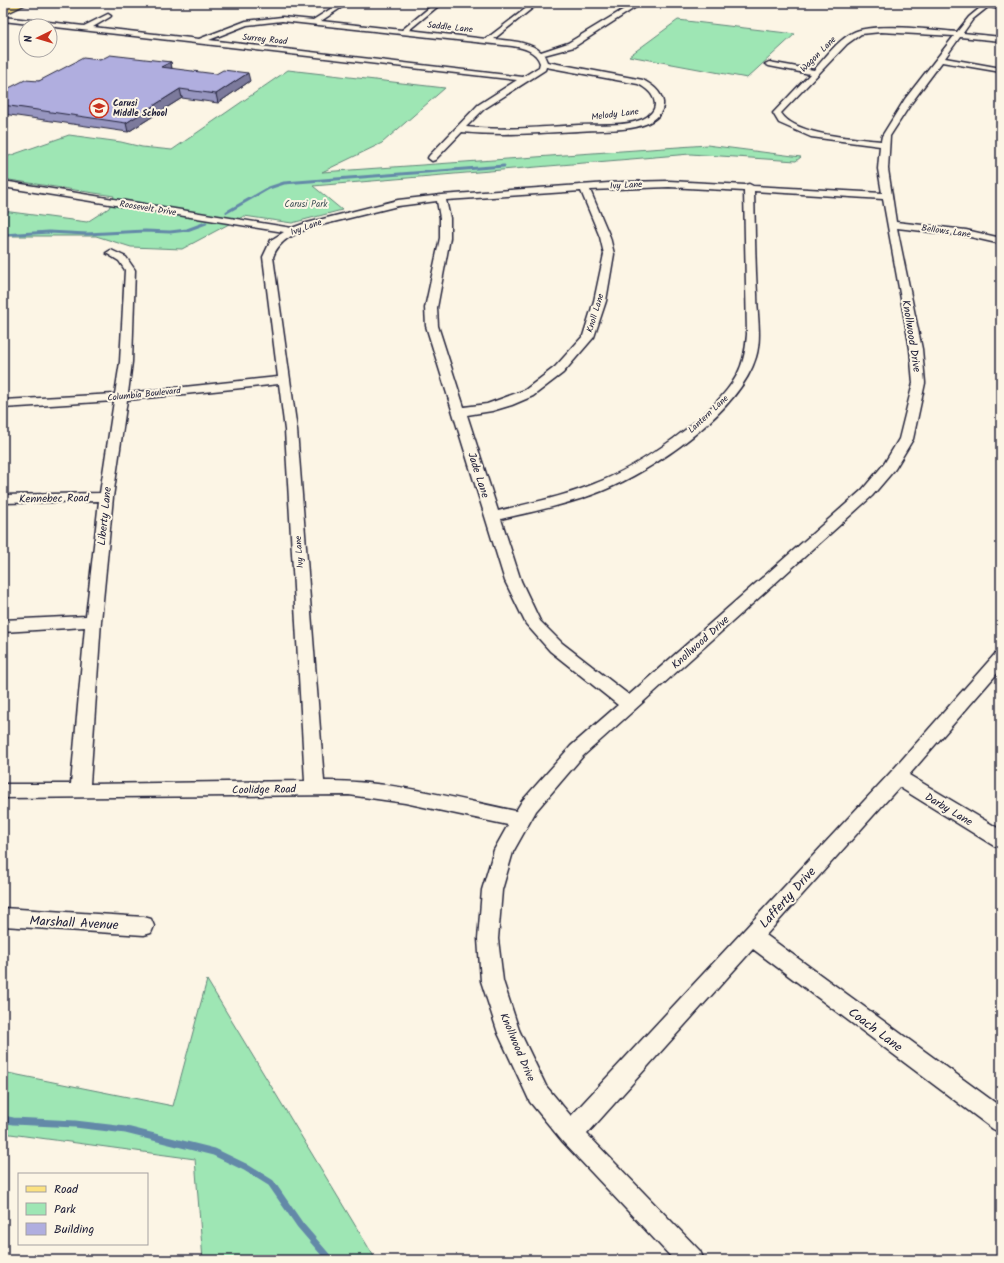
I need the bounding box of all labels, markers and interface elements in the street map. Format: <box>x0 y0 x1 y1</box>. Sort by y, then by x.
north arrow <box>18 18 58 58</box>
street label: Saddle Lane <box>426 18 474 37</box>
street label: Surrey Road <box>242 30 289 49</box>
street label: Wagon Lane <box>797 33 840 76</box>
text: N <box>20 34 38 43</box>
place label: Carusi Middle School <box>113 96 168 121</box>
school or university icon: Carusi Middle School <box>88 97 110 119</box>
street label: Melody Lane <box>590 104 640 125</box>
street label: Ivy Lane <box>609 177 643 194</box>
street label: Roosevelt Drive <box>118 197 177 220</box>
park label: Carusi Park <box>285 197 328 212</box>
street label: Ivy Lane <box>288 215 324 240</box>
street label: Bellows Lane <box>920 221 972 242</box>
street label: Knoll Lane <box>582 292 609 335</box>
street label: Knollwood Drive <box>896 299 926 374</box>
street label: Columbia Boulevard <box>107 383 182 406</box>
street label: Lantern Lane <box>685 392 732 437</box>
street label: Jade Lane <box>462 450 494 501</box>
street label: Liberty Lane <box>93 486 117 546</box>
street label: Kennebec Road <box>19 489 90 509</box>
street label: Ivy Lane <box>291 535 308 569</box>
street label: Knollwood Drive <box>668 612 734 674</box>
street label: Coolidge Road <box>232 780 297 800</box>
street label: Darby Lane <box>921 788 976 831</box>
street label: Lafferty Drive <box>755 862 822 933</box>
street label: Marshall Avenue <box>29 911 119 936</box>
street label: Coach Lane <box>843 1003 907 1058</box>
street label: Knollwood Drive <box>495 1010 540 1085</box>
legend <box>18 1173 148 1245</box>
text: Road <box>54 1180 79 1199</box>
text: Park <box>54 1200 76 1219</box>
text: Building <box>54 1220 94 1239</box>

